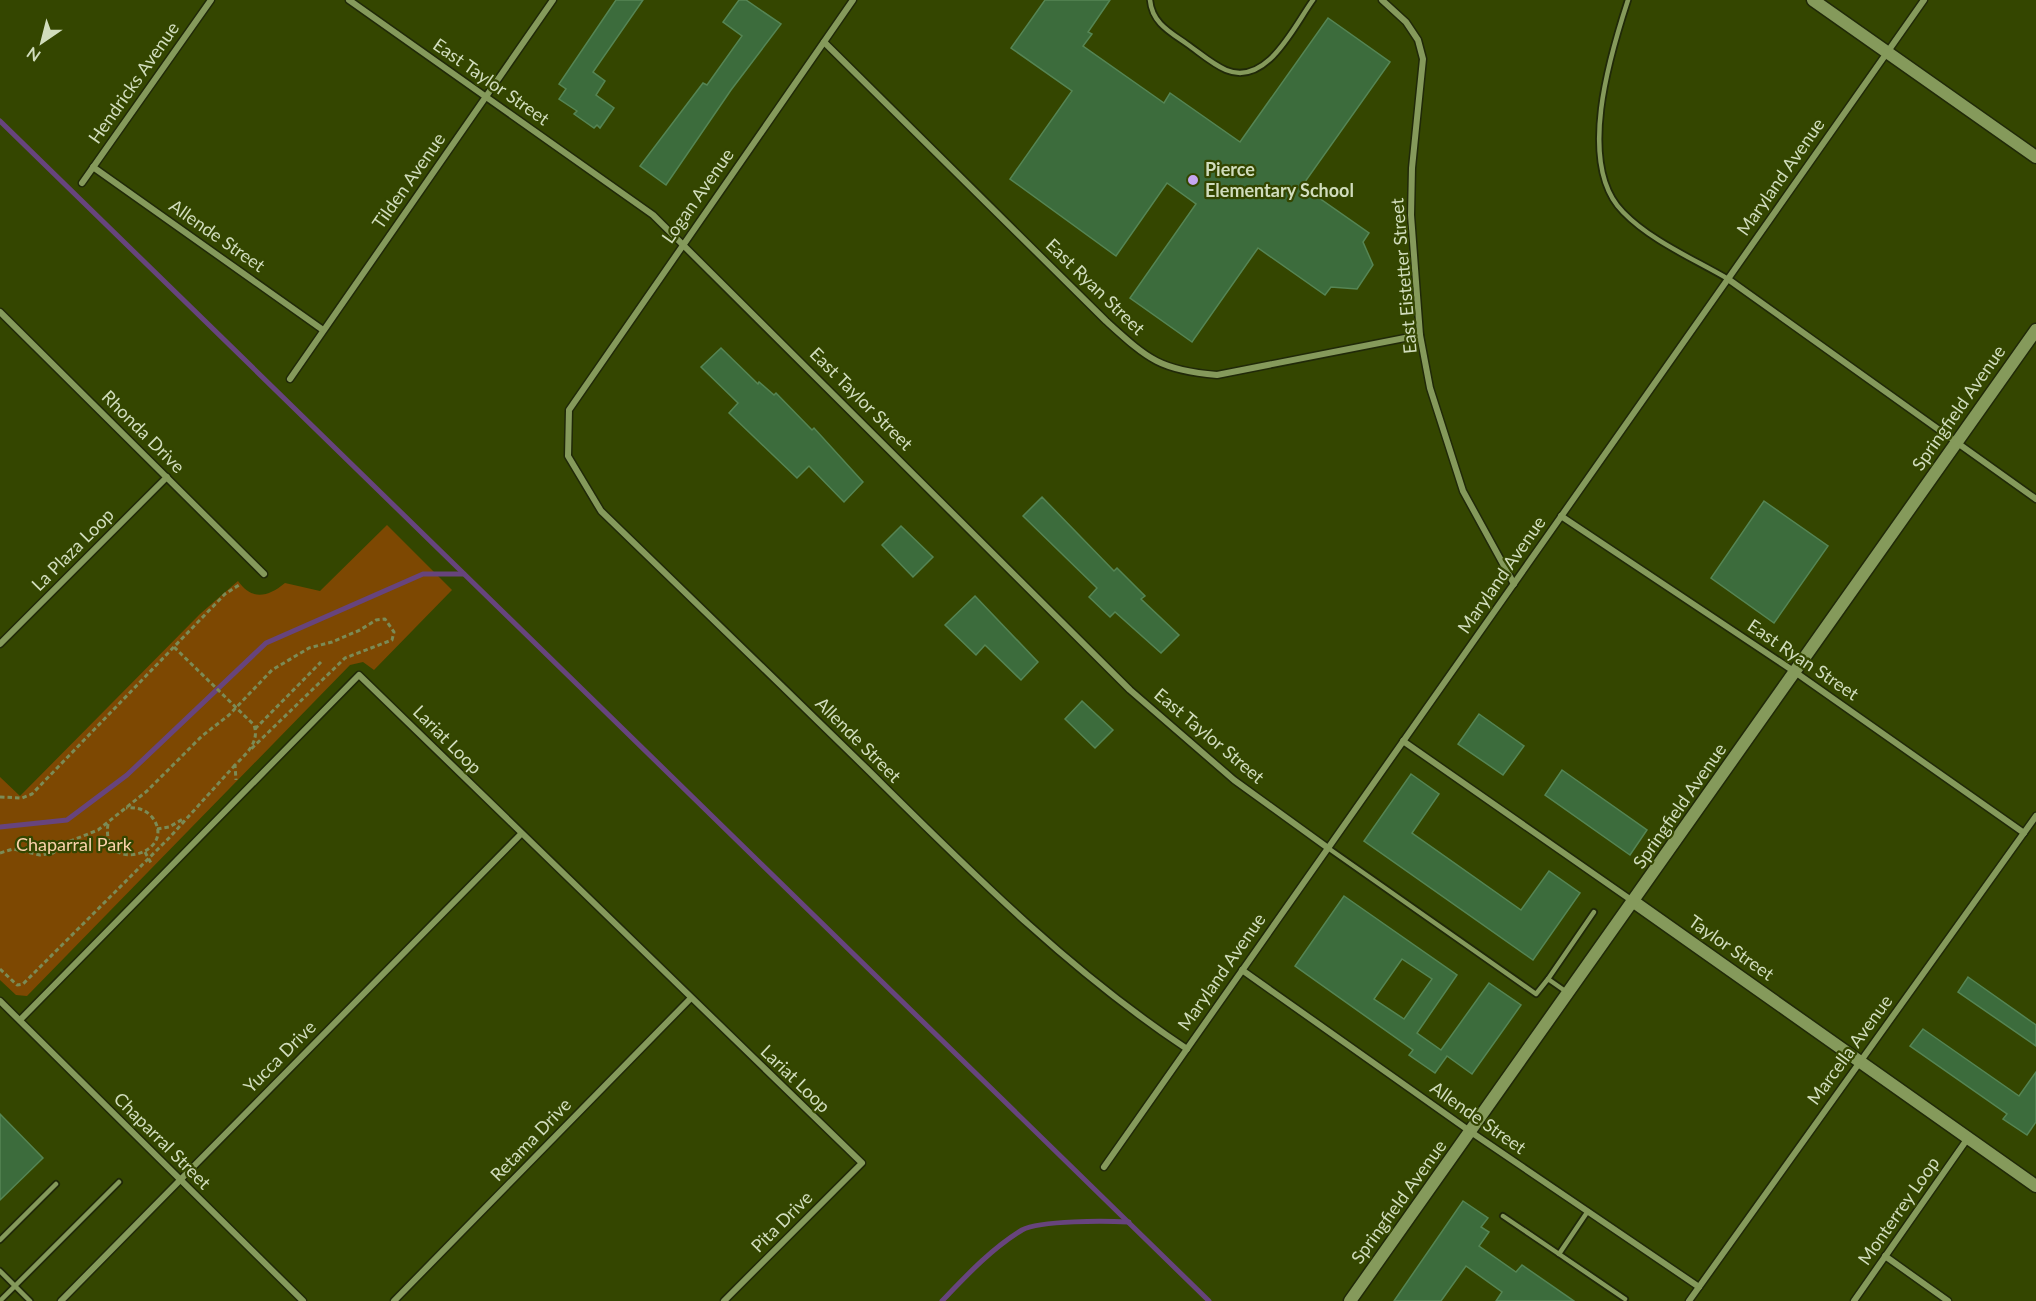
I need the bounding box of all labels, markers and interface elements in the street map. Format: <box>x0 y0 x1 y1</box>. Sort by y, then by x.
north arrow <box>12 12 72 72</box>
street label: Hendricks Avenue <box>83 18 183 147</box>
street label: East Taylor Street <box>429 33 554 130</box>
text: N <box>23 43 44 66</box>
street label: Maryland Avenue <box>1732 114 1829 239</box>
street label: Tilden Avenue <box>367 128 449 233</box>
street label: Logan Avenue <box>656 144 738 247</box>
place label: Pierce Elementary School <box>1205 158 1354 201</box>
marker: Pierce Elementary School <box>1186 173 1200 187</box>
street label: Allende Street <box>165 194 270 277</box>
street label: East Eistetter Street <box>1385 197 1421 355</box>
street label: East Ryan Street <box>1042 234 1150 339</box>
street label: Springfield Avenue <box>1907 341 2010 474</box>
street label: East Taylor Street <box>806 342 918 455</box>
street label: Rhonda Drive <box>98 385 190 477</box>
street label: La Plaza Loop <box>26 503 118 595</box>
street label: Maryland Avenue <box>1453 512 1550 637</box>
street label: East Ryan Street <box>1744 614 1864 705</box>
street label: East Taylor Street <box>1150 683 1270 788</box>
street label: Allende Street <box>811 692 906 787</box>
street label: Lariat Loop <box>409 700 487 778</box>
street label: Springfield Avenue <box>1628 739 1731 872</box>
park label: Chaparral Park <box>16 833 133 855</box>
street label: Maryland Avenue <box>1173 909 1270 1034</box>
street label: Taylor Street <box>1685 910 1779 985</box>
street label: Marcella Avenue <box>1802 990 1896 1109</box>
street label: Yucca Drive <box>239 1016 320 1097</box>
street label: Lariat Loop <box>756 1040 835 1117</box>
street label: Allende Street <box>1426 1076 1531 1159</box>
street label: Chaparral Street <box>110 1087 216 1194</box>
street label: Retama Drive <box>485 1093 575 1185</box>
street label: Springfield Avenue <box>1346 1135 1450 1268</box>
street label: Monterrey Loop <box>1853 1152 1944 1269</box>
street label: Pita Drive <box>746 1186 817 1257</box>

